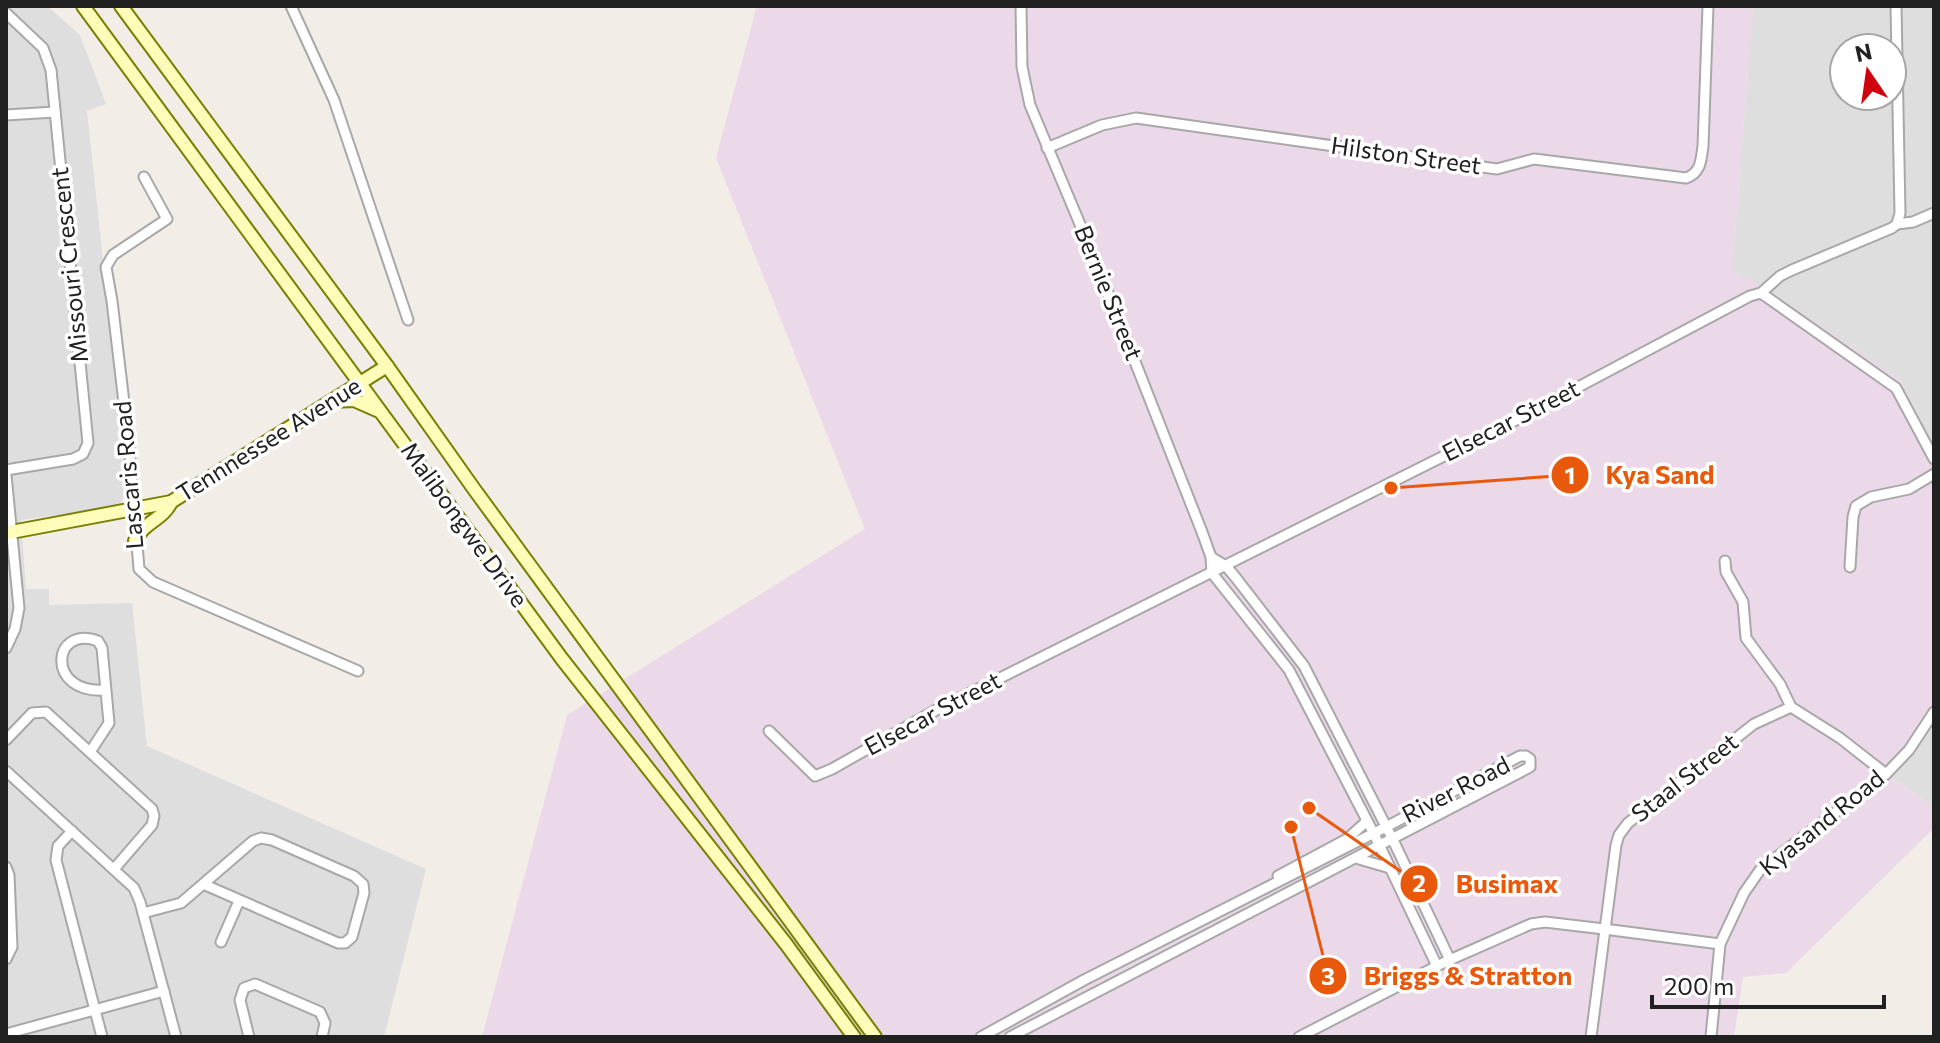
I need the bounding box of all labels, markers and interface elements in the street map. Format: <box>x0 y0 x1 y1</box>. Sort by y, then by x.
north arrow <box>1828 32 1908 112</box>
text: N <box>1852 37 1874 67</box>
street label: Hilston Street <box>1329 130 1483 179</box>
street label: Missouri Crescent <box>44 166 93 364</box>
street label: Bernie Street <box>1069 221 1150 364</box>
street label: Tennnessee Avenue <box>171 370 366 507</box>
street label: Elsecar Street <box>1437 373 1584 467</box>
street label: Lascaris Road <box>107 400 148 551</box>
street label: Malibongwe Drive <box>396 436 535 612</box>
callout: Kya Sand <box>1550 450 1731 500</box>
text: Kya Sand <box>1605 458 1715 489</box>
text: 1 <box>1565 460 1575 489</box>
street label: Elsecar Street <box>859 665 1006 761</box>
street label: Staal Street <box>1625 726 1743 827</box>
street label: River Road <box>1397 749 1514 828</box>
street label: Kyasand Road <box>1753 763 1889 881</box>
callout: Busimax <box>1399 859 1574 909</box>
text: Busimax <box>1456 867 1559 898</box>
text: 2 <box>1412 868 1426 897</box>
callout: Briggs & Stratton <box>1308 951 1588 1001</box>
text: Briggs & Stratton <box>1364 959 1572 990</box>
scale bar <box>1652 959 1884 1009</box>
text: 3 <box>1321 961 1335 990</box>
text: 200 m <box>1664 971 1734 1000</box>

